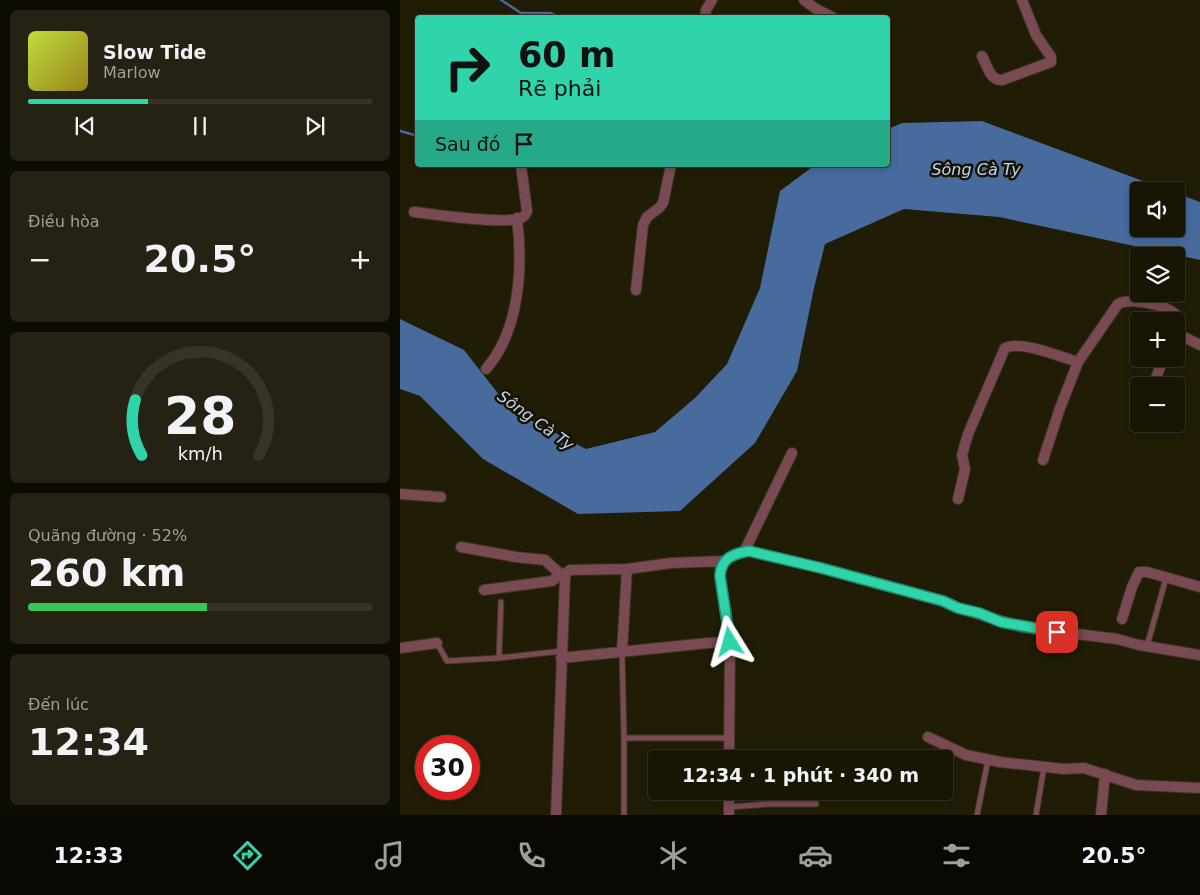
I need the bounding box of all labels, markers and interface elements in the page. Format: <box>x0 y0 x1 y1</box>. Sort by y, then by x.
icon: right <box>435 35 500 100</box>
text: 60 m <box>518 35 615 75</box>
text: Slow Tide <box>103 41 206 63</box>
text: Marlow <box>103 63 161 82</box>
text: Rẽ phải <box>518 76 601 101</box>
icon: previous <box>71 112 99 140</box>
icon: pause <box>186 112 214 140</box>
icon: next <box>301 112 329 140</box>
icon: arrive <box>510 130 538 158</box>
text: Sau đó <box>435 133 500 155</box>
water label: Sông Cà Ty <box>931 160 1021 179</box>
map controls <box>1130 182 1185 432</box>
button: sound <box>1130 182 1185 237</box>
text: Điều hòa <box>28 212 100 231</box>
text: 20.5° <box>144 237 256 281</box>
text: − <box>28 243 51 276</box>
text: + <box>349 243 372 276</box>
button: layers <box>1130 247 1185 302</box>
button: + <box>1130 312 1185 367</box>
button: − <box>1130 377 1185 432</box>
text: 28 <box>164 386 236 446</box>
water label: Sông Cà Ty <box>494 386 578 455</box>
text: km/h <box>177 443 223 464</box>
text: Quãng đường · 52% <box>28 526 187 545</box>
text: 260 km <box>28 551 185 595</box>
pin <box>1036 611 1078 653</box>
position arrow <box>703 615 755 667</box>
icon: arrive <box>1043 618 1071 646</box>
text: Đến lúc <box>28 695 89 714</box>
text: 12:34 <box>28 720 149 764</box>
speed limit sign: 30 <box>415 735 480 800</box>
text: 12:34 · 1 phút · 340 m <box>682 764 919 786</box>
icon: directions <box>230 838 265 873</box>
icon: music <box>372 838 407 873</box>
icon: phone <box>514 838 549 873</box>
icon: climate <box>656 838 691 873</box>
icon: car <box>798 838 833 873</box>
icon: filters <box>939 838 974 873</box>
text: 12:33 <box>53 843 123 868</box>
text: 20.5° <box>1081 843 1147 868</box>

